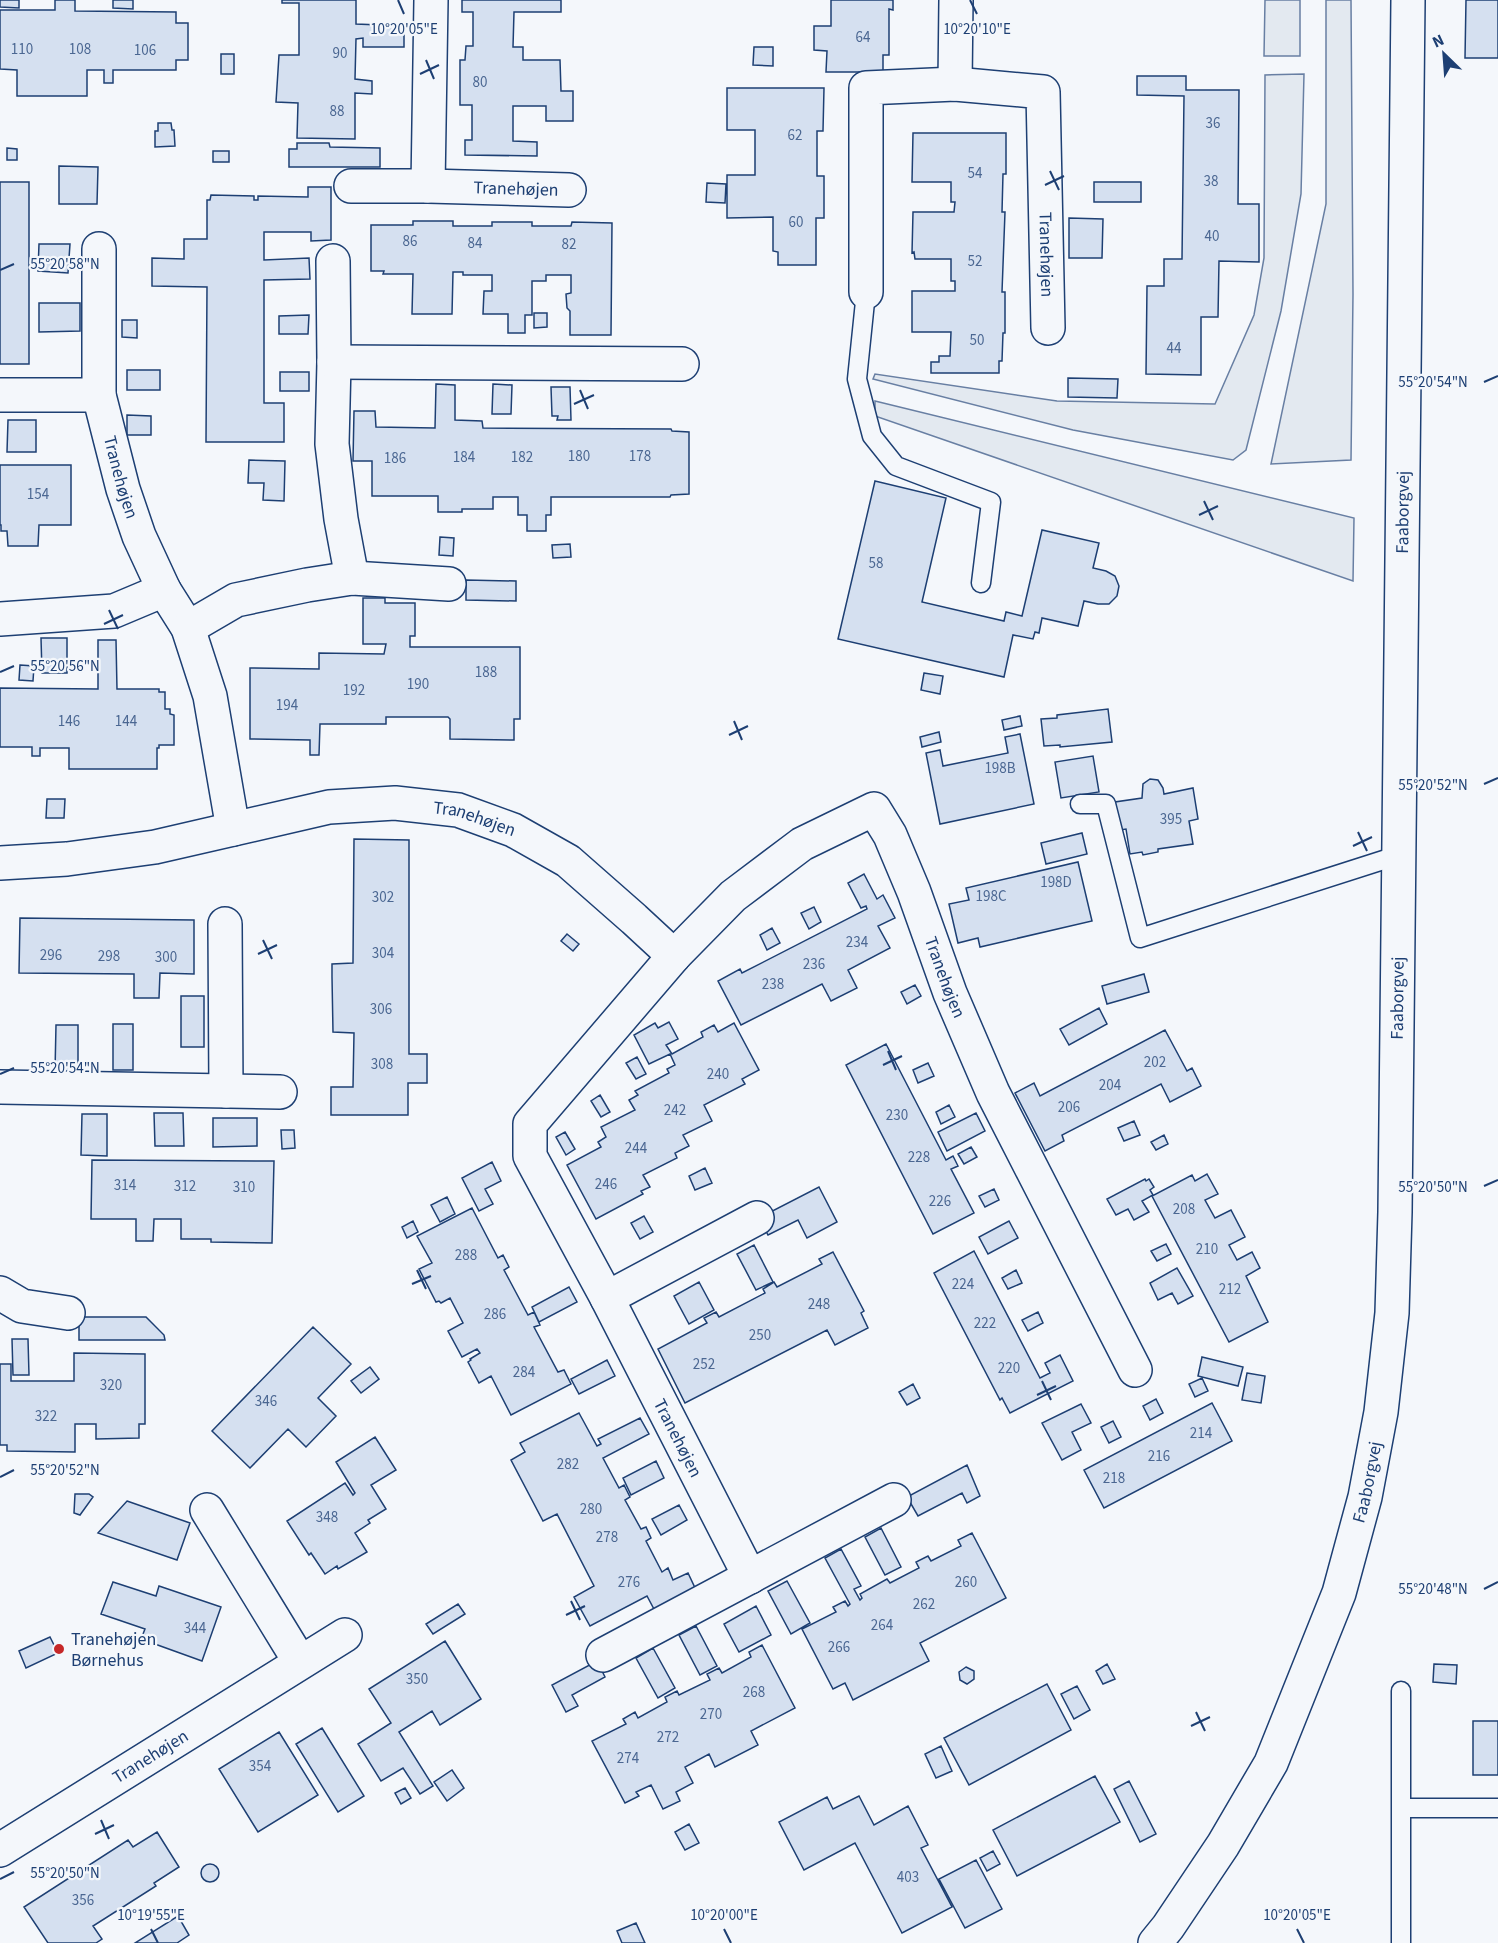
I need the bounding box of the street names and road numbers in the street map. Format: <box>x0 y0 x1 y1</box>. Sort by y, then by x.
street label: Tranehøjen <box>473 175 559 203</box>
street label: Tranehøjen <box>1033 212 1059 297</box>
street label: Tranehøjen <box>97 433 144 522</box>
street label: Faaborgvej <box>1390 470 1416 554</box>
street label: Tranehøjen <box>432 795 519 843</box>
street label: Tranehøjen <box>918 933 971 1022</box>
street label: Faaborgvej <box>1385 956 1411 1040</box>
street label: Tranehøjen <box>647 1395 708 1482</box>
street label: Faaborgvej <box>1347 1439 1388 1526</box>
street label: Tranehøjen <box>108 1724 193 1790</box>

